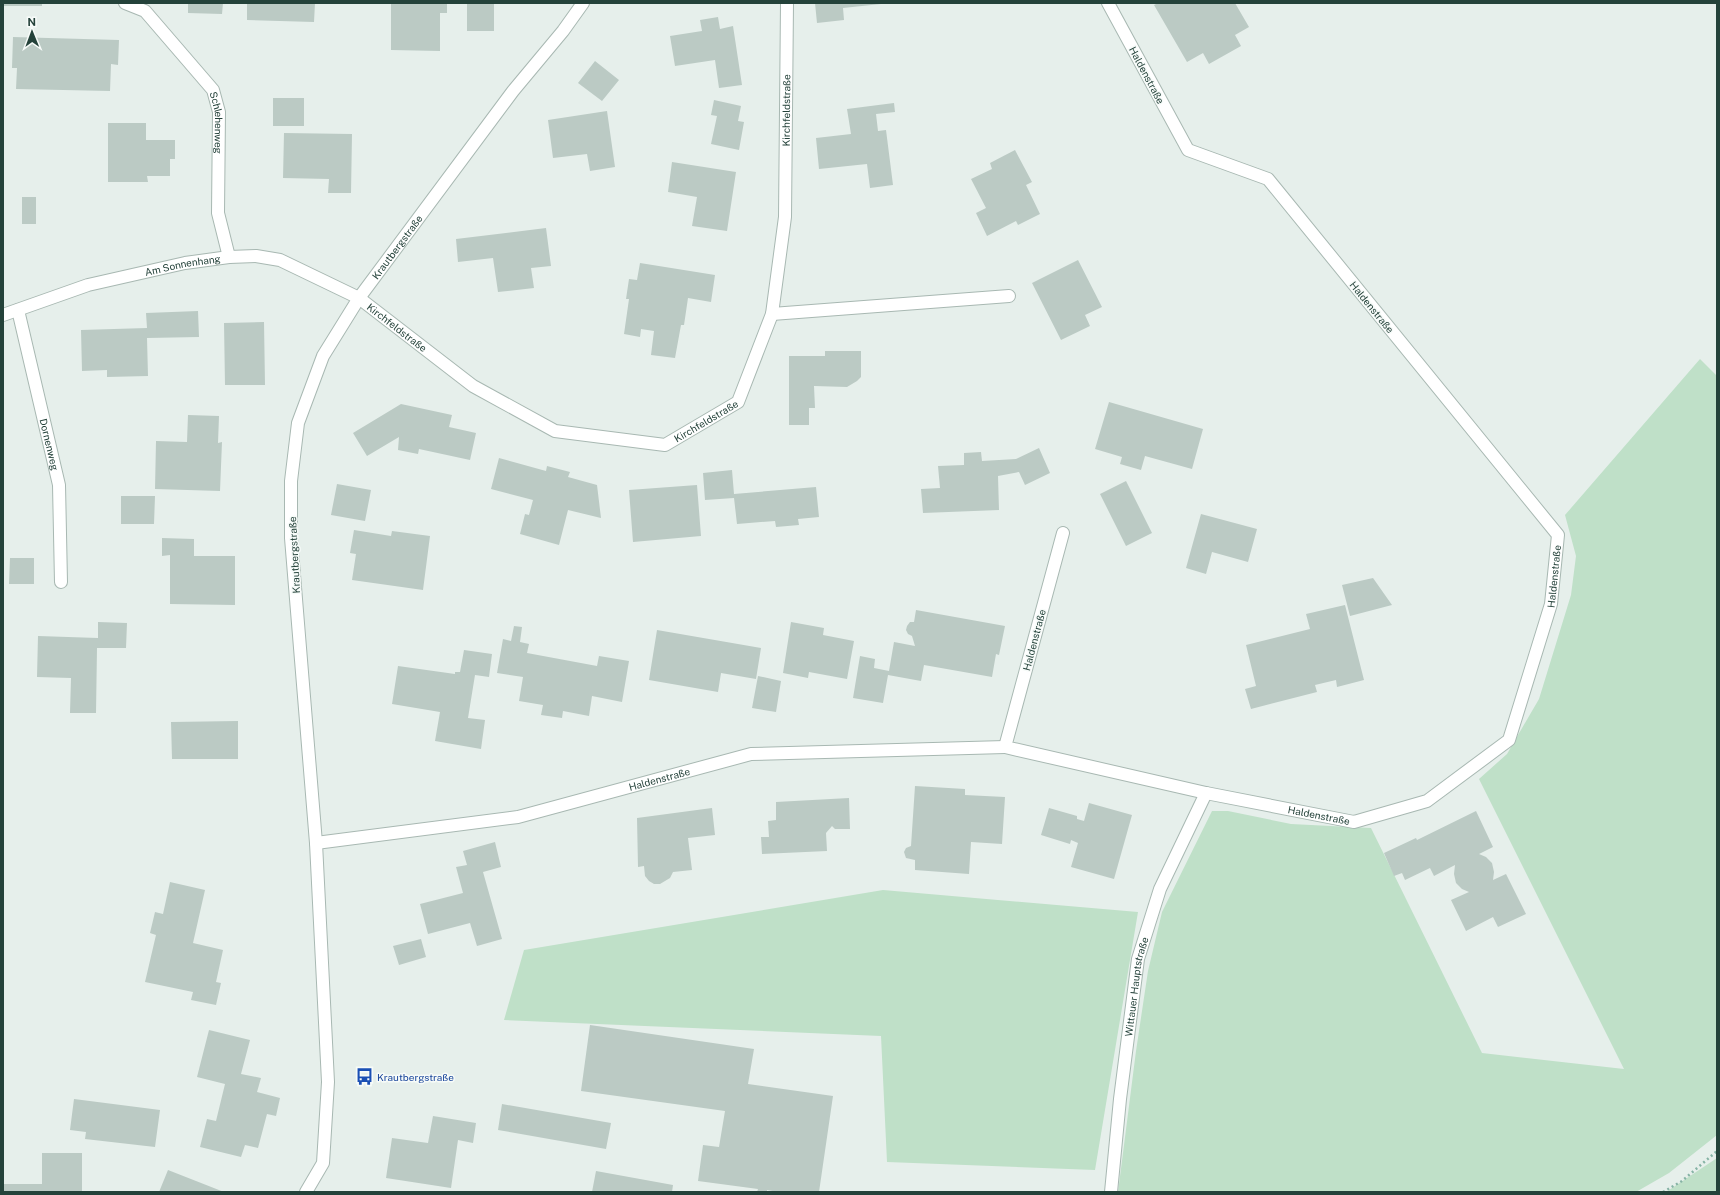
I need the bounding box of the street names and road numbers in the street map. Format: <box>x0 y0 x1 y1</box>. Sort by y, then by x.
street label: Haldenstraße <box>1127 44 1167 106</box>
street label: Kirchfeldstraße <box>780 74 792 147</box>
street label: Schlehenweg <box>208 90 225 154</box>
street label: Krautbergstraße <box>369 212 425 281</box>
street label: Am Sonnenhang <box>144 252 221 278</box>
street label: Haldenstraße <box>1348 279 1397 335</box>
street label: Kirchfeldstraße <box>365 301 429 354</box>
street label: Kirchfeldstraße <box>672 397 740 444</box>
street label: Dornenweg <box>38 417 61 472</box>
street label: Krautbergstraße <box>286 516 302 594</box>
street label: Haldenstraße <box>1545 544 1563 608</box>
street label: Haldenstraße <box>1020 608 1048 672</box>
street label: Haldenstraße <box>627 765 692 793</box>
street label: Haldenstraße <box>1287 803 1351 827</box>
street label: Wittauer Hauptstraße <box>1122 935 1151 1037</box>

